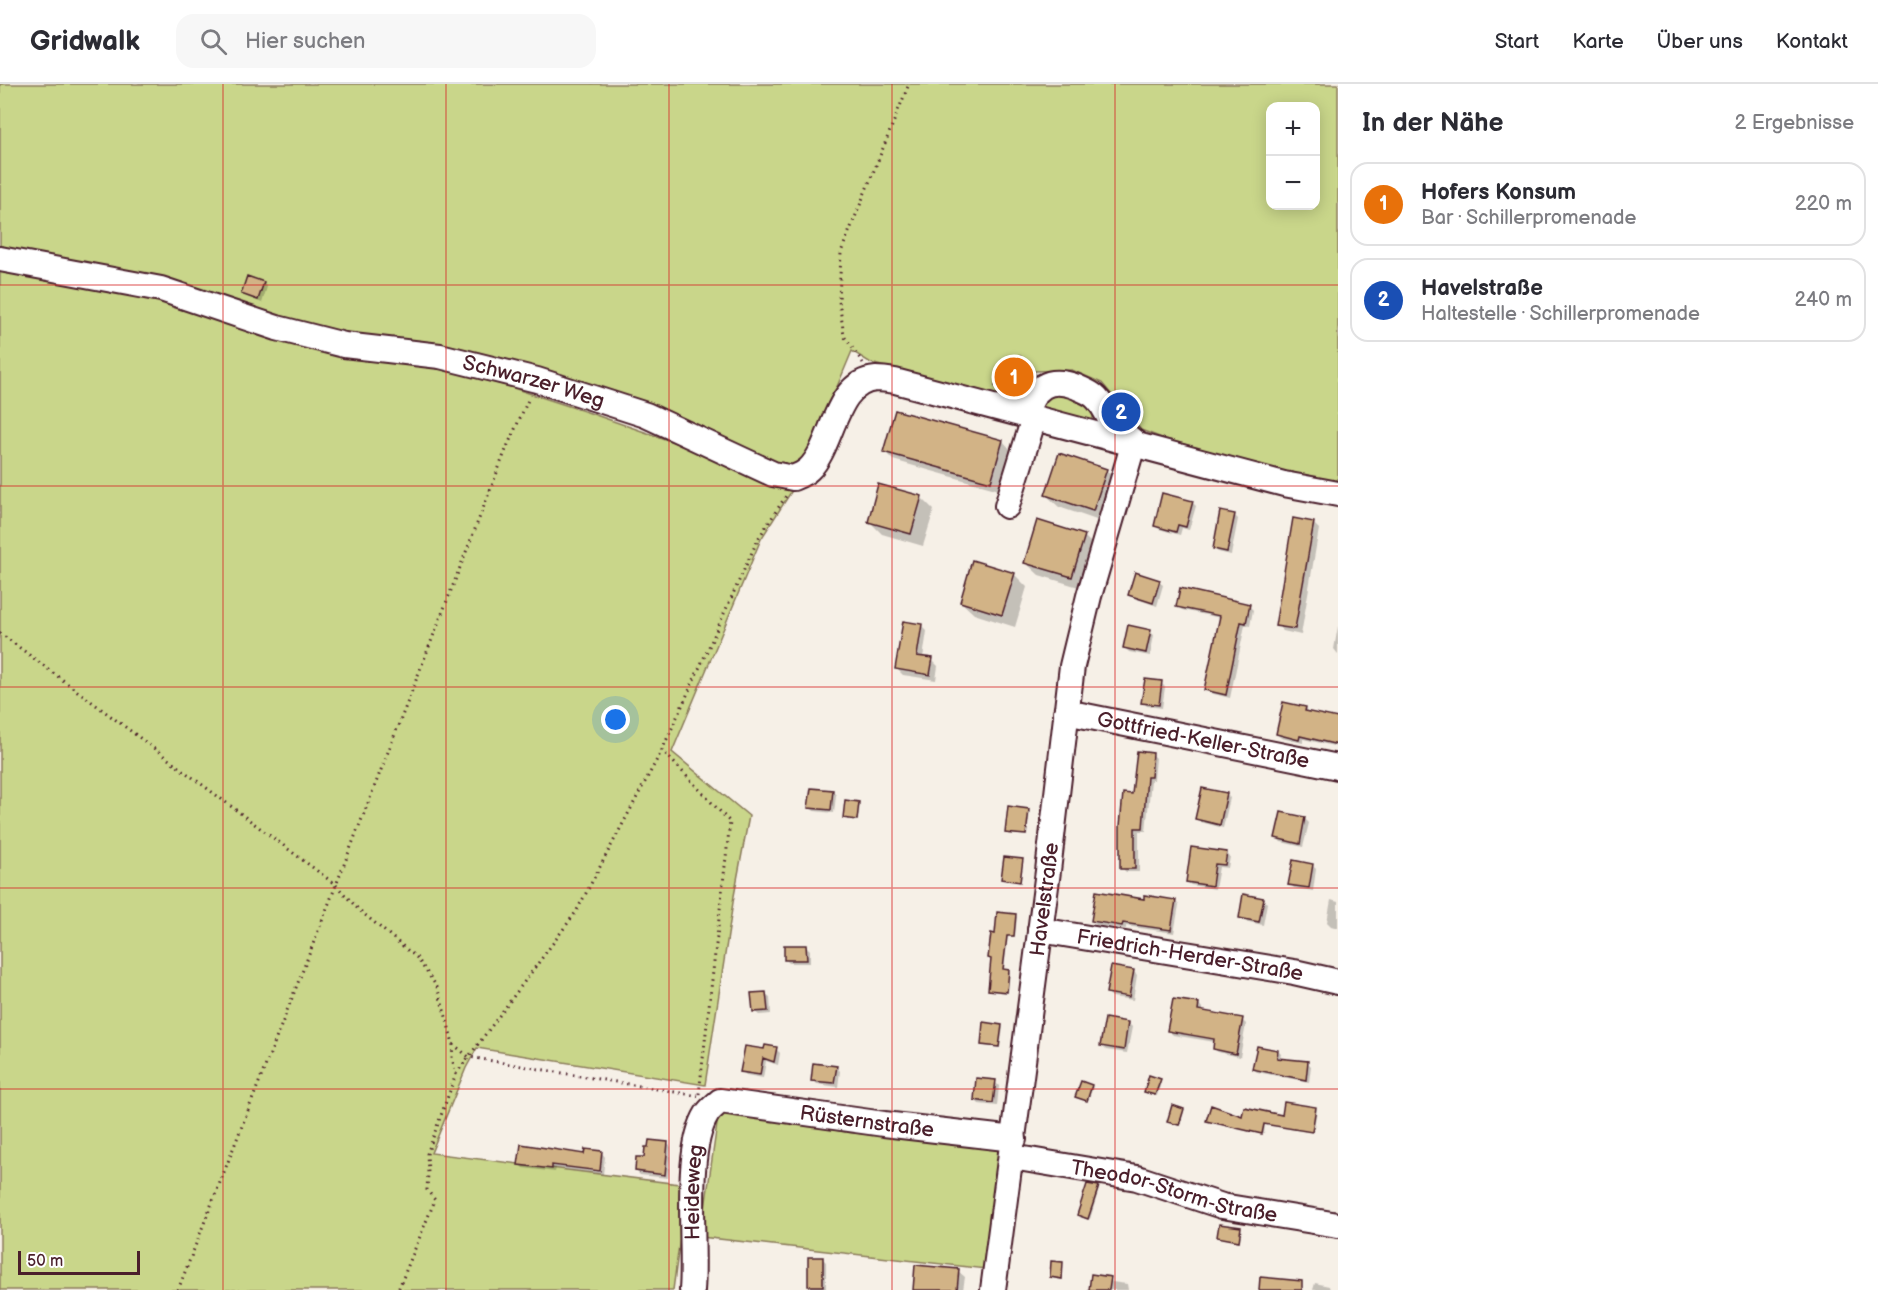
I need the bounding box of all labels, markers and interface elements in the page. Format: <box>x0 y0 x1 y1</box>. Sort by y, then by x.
search box <box>176 14 596 68</box>
text: Gridwalk <box>30 25 140 58</box>
icon: search <box>197 25 230 58</box>
text: Hier suchen <box>245 28 366 55</box>
text: Start <box>1495 29 1539 54</box>
text: Karte <box>1572 29 1624 54</box>
text: Über uns <box>1657 29 1743 54</box>
text: Kontakt <box>1776 29 1848 54</box>
map controls <box>1266 102 1320 210</box>
button: + <box>1266 102 1320 156</box>
text: In der Nähe <box>1362 108 1504 139</box>
text: 2 Ergebnisse <box>1734 111 1854 135</box>
button: − <box>1266 156 1320 210</box>
text: Hofers Konsum <box>1421 179 1576 206</box>
text: 1 <box>1379 192 1388 216</box>
text: 220 m <box>1795 192 1852 216</box>
text: Bar · Schillerpromenade <box>1421 206 1636 230</box>
text: Havelstraße <box>1421 275 1543 302</box>
text: 2 <box>1378 288 1389 312</box>
text: 240 m <box>1795 288 1852 312</box>
text: Haltestelle · Schillerpromenade <box>1421 302 1700 326</box>
street label: Schwarzer Weg <box>460 350 608 413</box>
pin: 1 <box>994 354 1034 400</box>
pin: 2 <box>1102 390 1140 434</box>
your location <box>601 705 630 734</box>
street label: Gottfried-Keller-Straße <box>1095 706 1312 773</box>
street label: Havelstraße <box>1024 841 1064 958</box>
street label: Friedrich-Herder-Straße <box>1075 924 1306 986</box>
street label: Rüsternstraße <box>798 1100 935 1142</box>
street label: Heideweg <box>679 1142 708 1240</box>
street label: Theodor-Storm-Straße <box>1069 1155 1279 1227</box>
scale bar <box>18 1248 140 1276</box>
text: 50 m <box>27 1252 63 1271</box>

